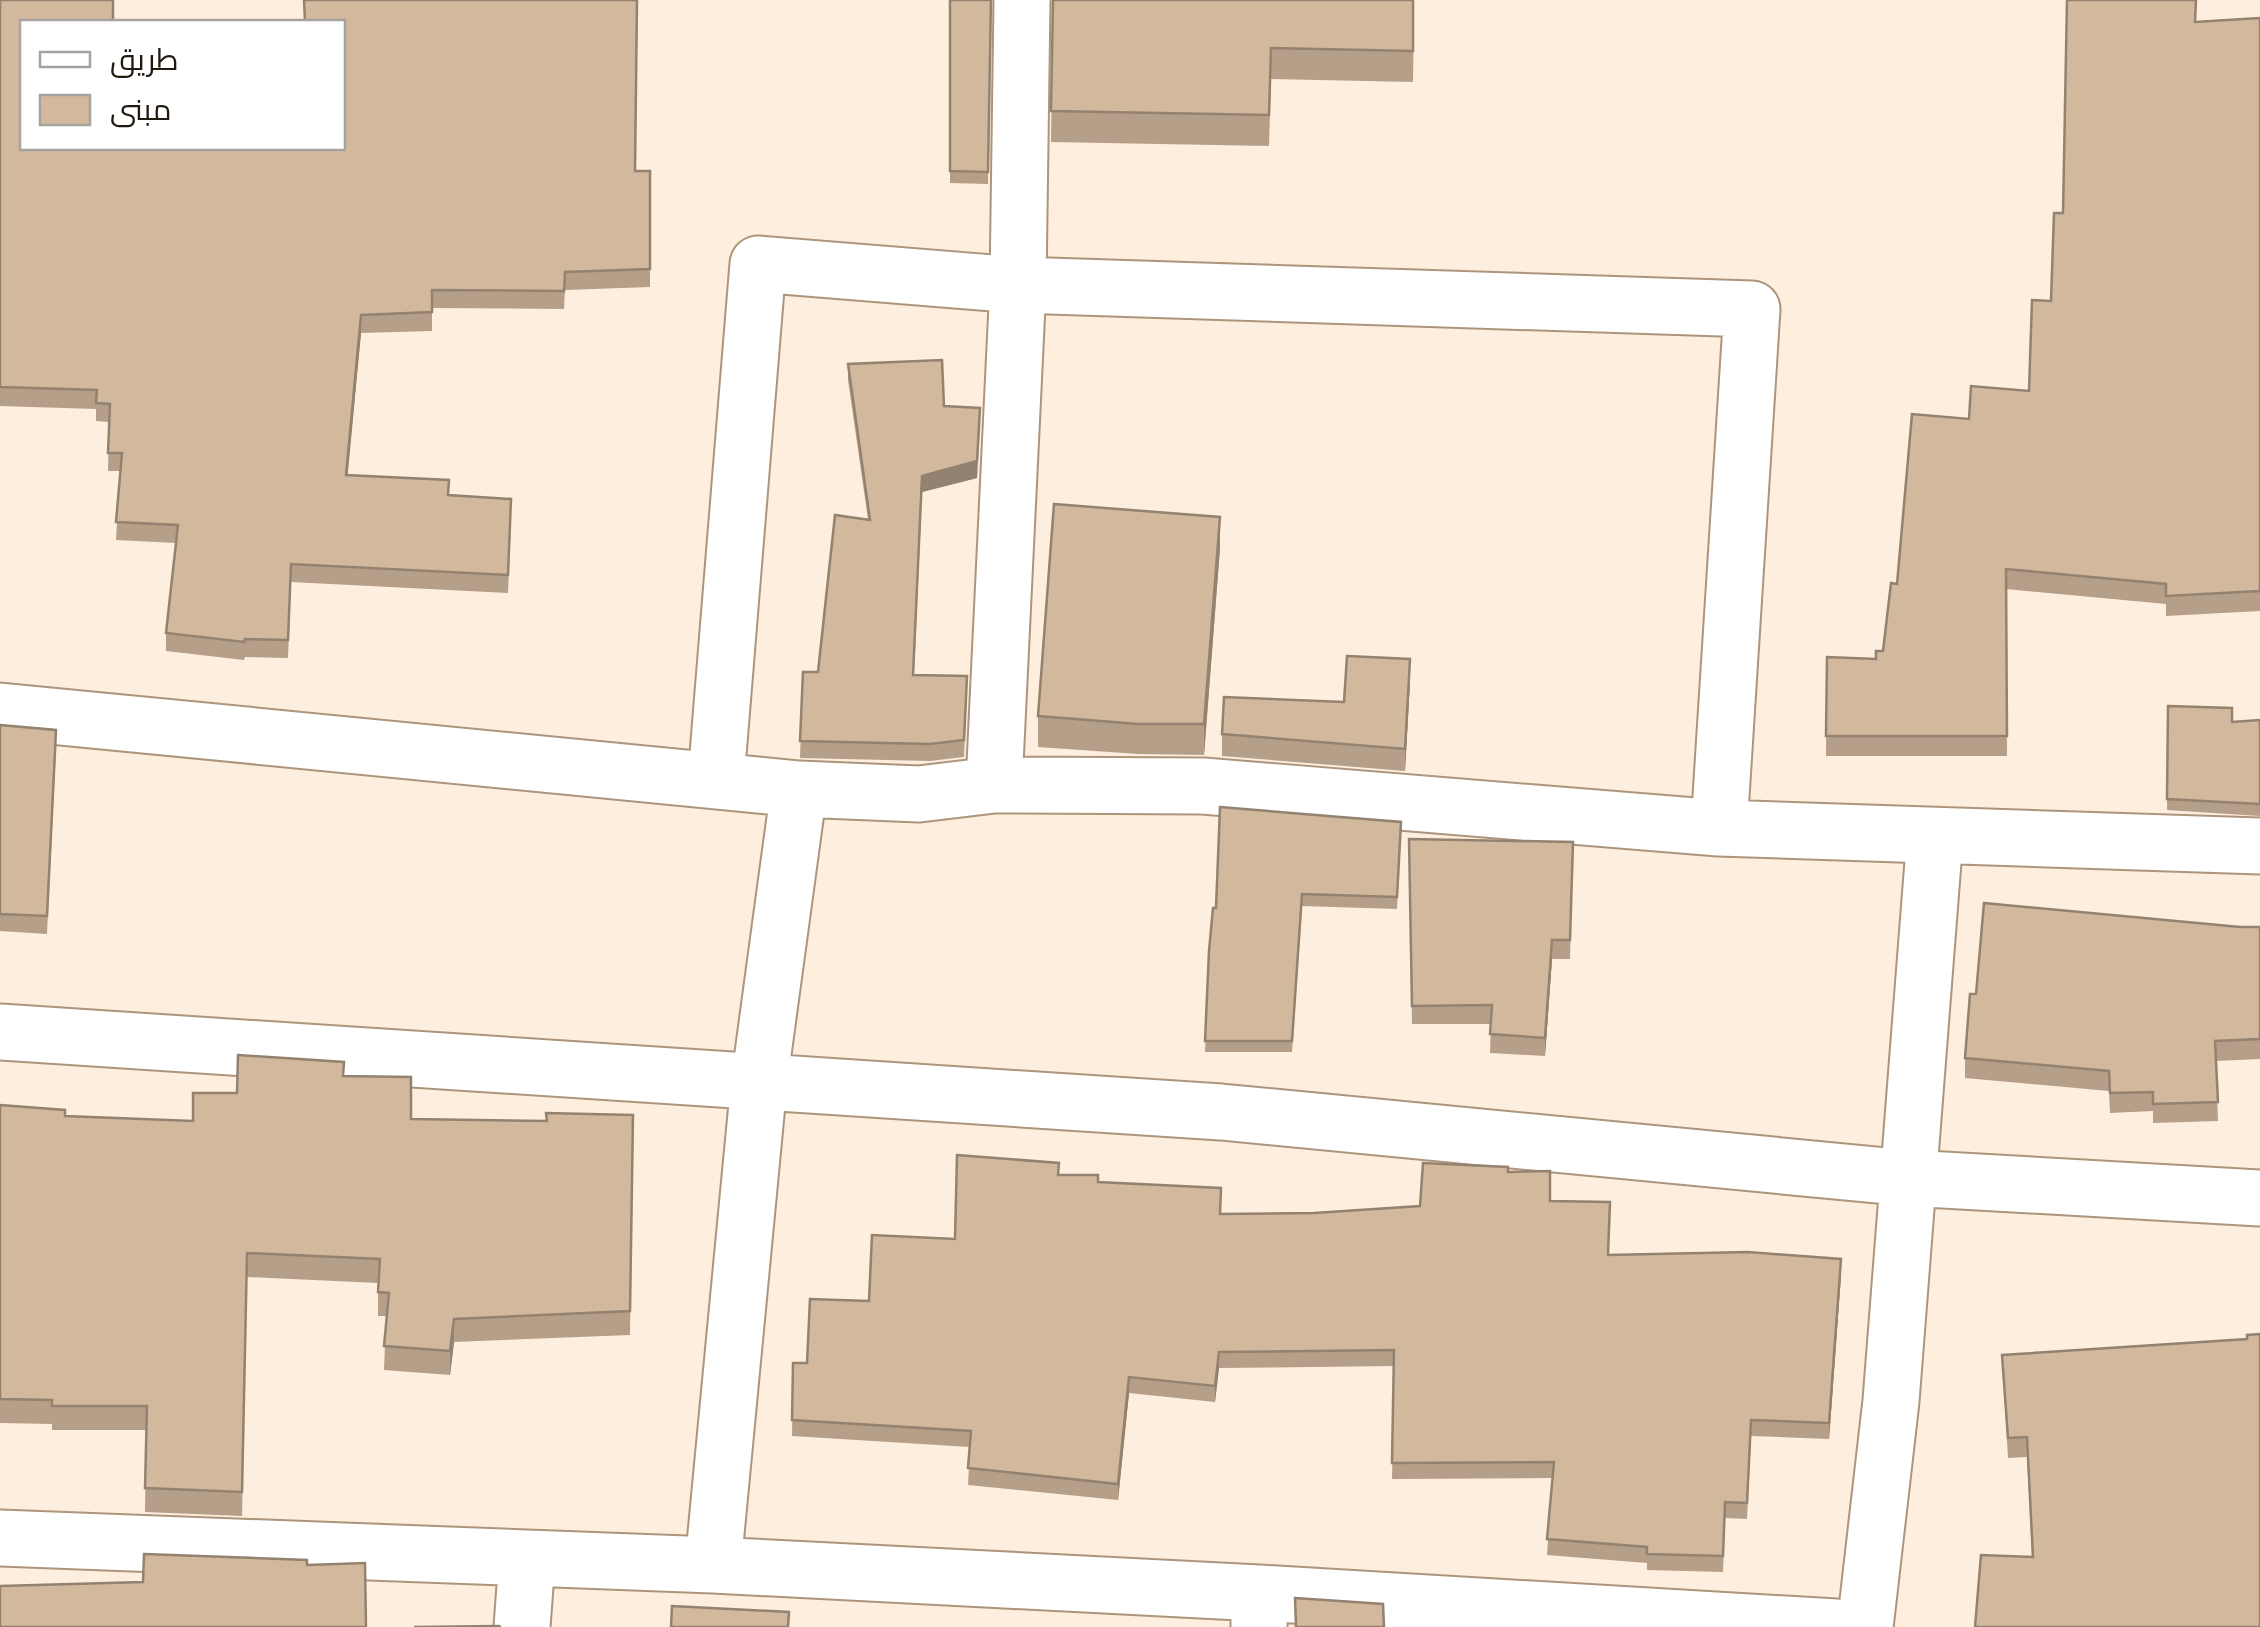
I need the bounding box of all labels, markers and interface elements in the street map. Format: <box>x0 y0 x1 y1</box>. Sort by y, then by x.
legend <box>20 20 345 150</box>
text: طريق <box>110 39 179 78</box>
text: مبنى <box>110 89 171 128</box>

